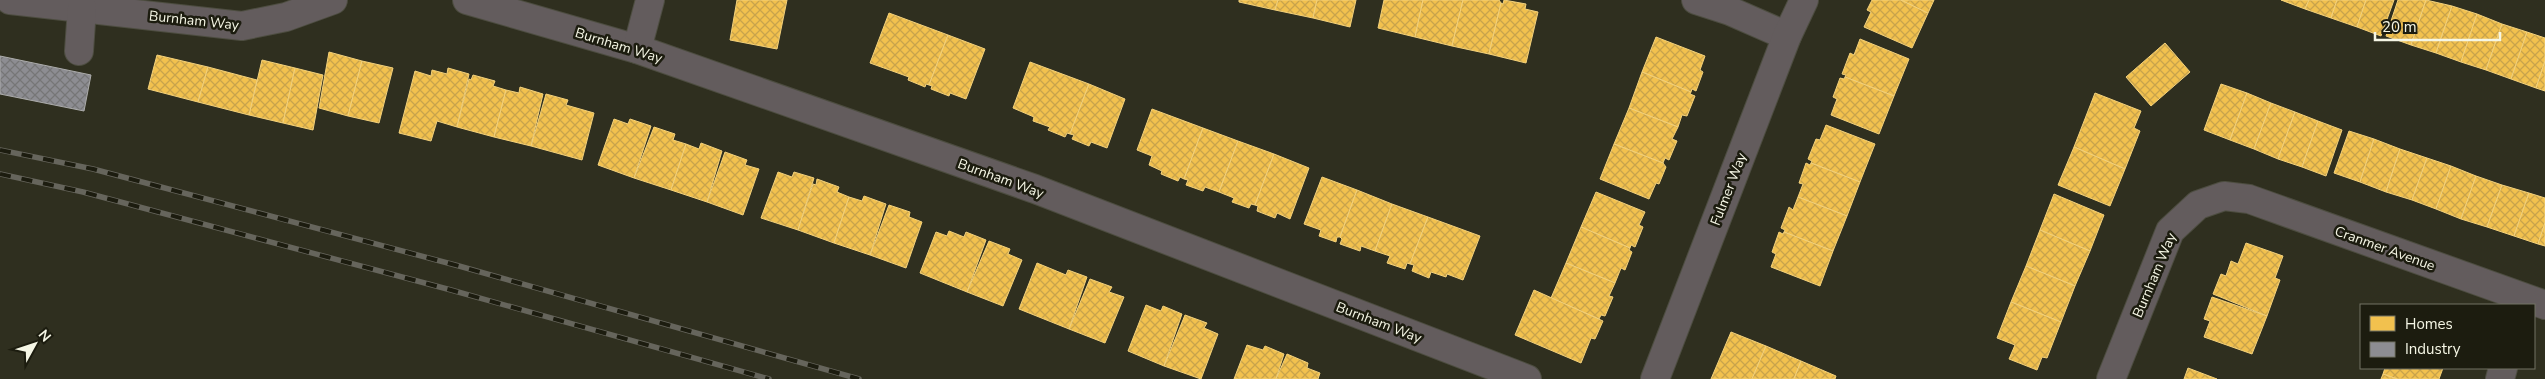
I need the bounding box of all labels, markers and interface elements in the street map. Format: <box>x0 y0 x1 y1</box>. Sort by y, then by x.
street label: Burnham Way <box>148 6 241 35</box>
scale bar <box>2375 10 2500 42</box>
text: 20 m <box>2382 17 2417 37</box>
street label: Burnham Way <box>573 23 666 68</box>
street label: Fulmer Way <box>1706 149 1751 228</box>
street label: Burnham Way <box>955 154 1047 203</box>
street label: Cranmer Avenue <box>2332 222 2438 275</box>
street label: Burnham Way <box>2128 229 2181 321</box>
street label: Burnham Way <box>1333 297 1425 348</box>
legend <box>2360 304 2535 369</box>
text: Homes <box>2405 314 2453 334</box>
north arrow <box>10 319 60 369</box>
text: N <box>34 326 55 346</box>
text: Industry <box>2405 339 2461 359</box>

